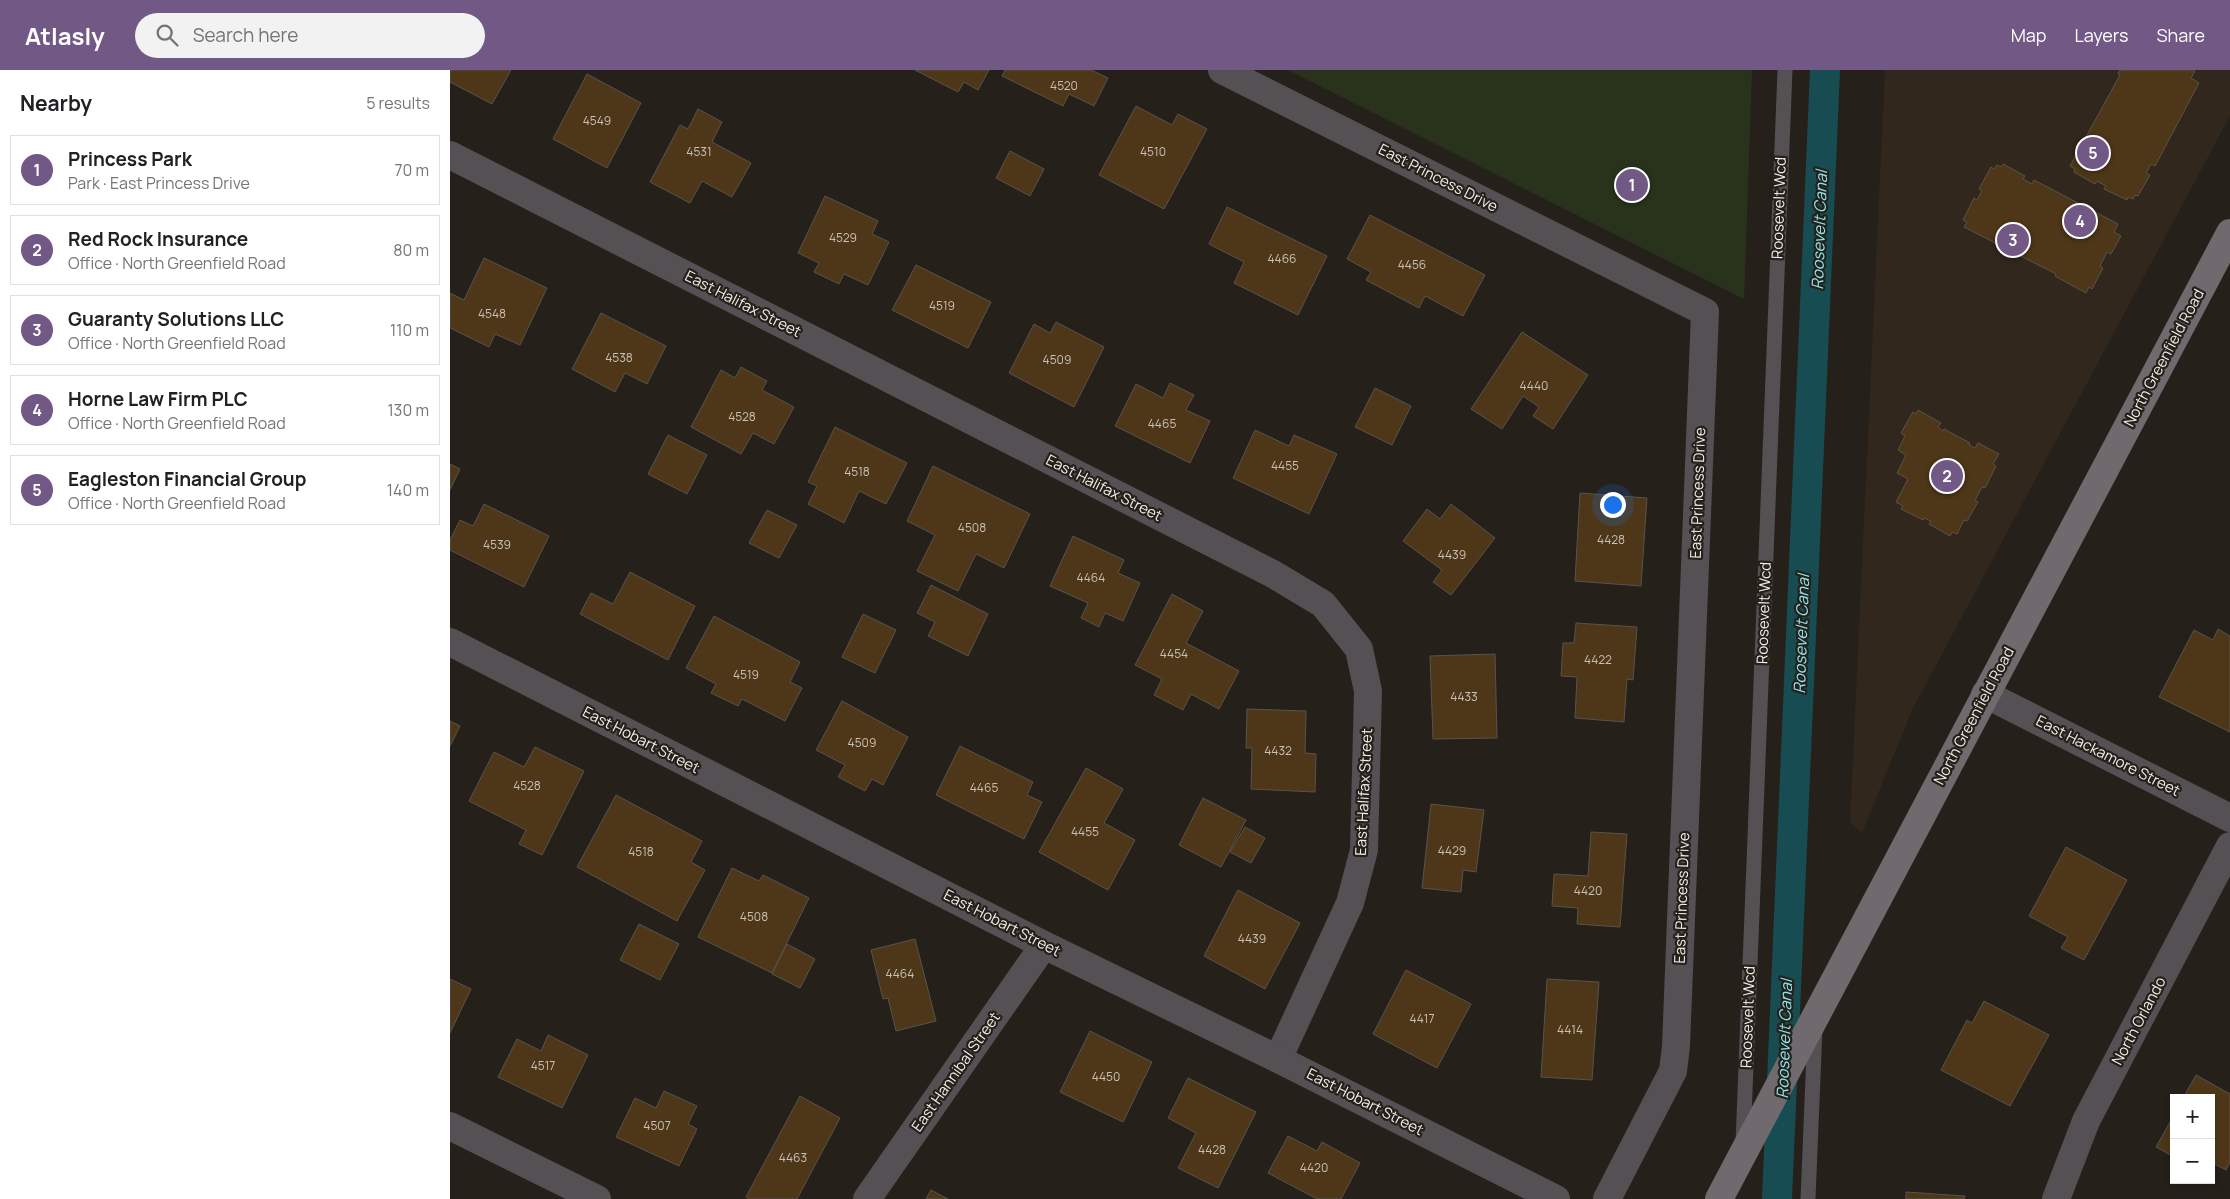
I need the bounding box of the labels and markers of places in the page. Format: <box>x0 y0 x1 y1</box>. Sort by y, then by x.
pin: 5 <box>2077 134 2109 172</box>
pin: 1 <box>1616 166 1648 204</box>
pin: 4 <box>2064 202 2096 240</box>
pin: 3 <box>1997 221 2029 259</box>
pin: 2 <box>1931 457 1963 495</box>

